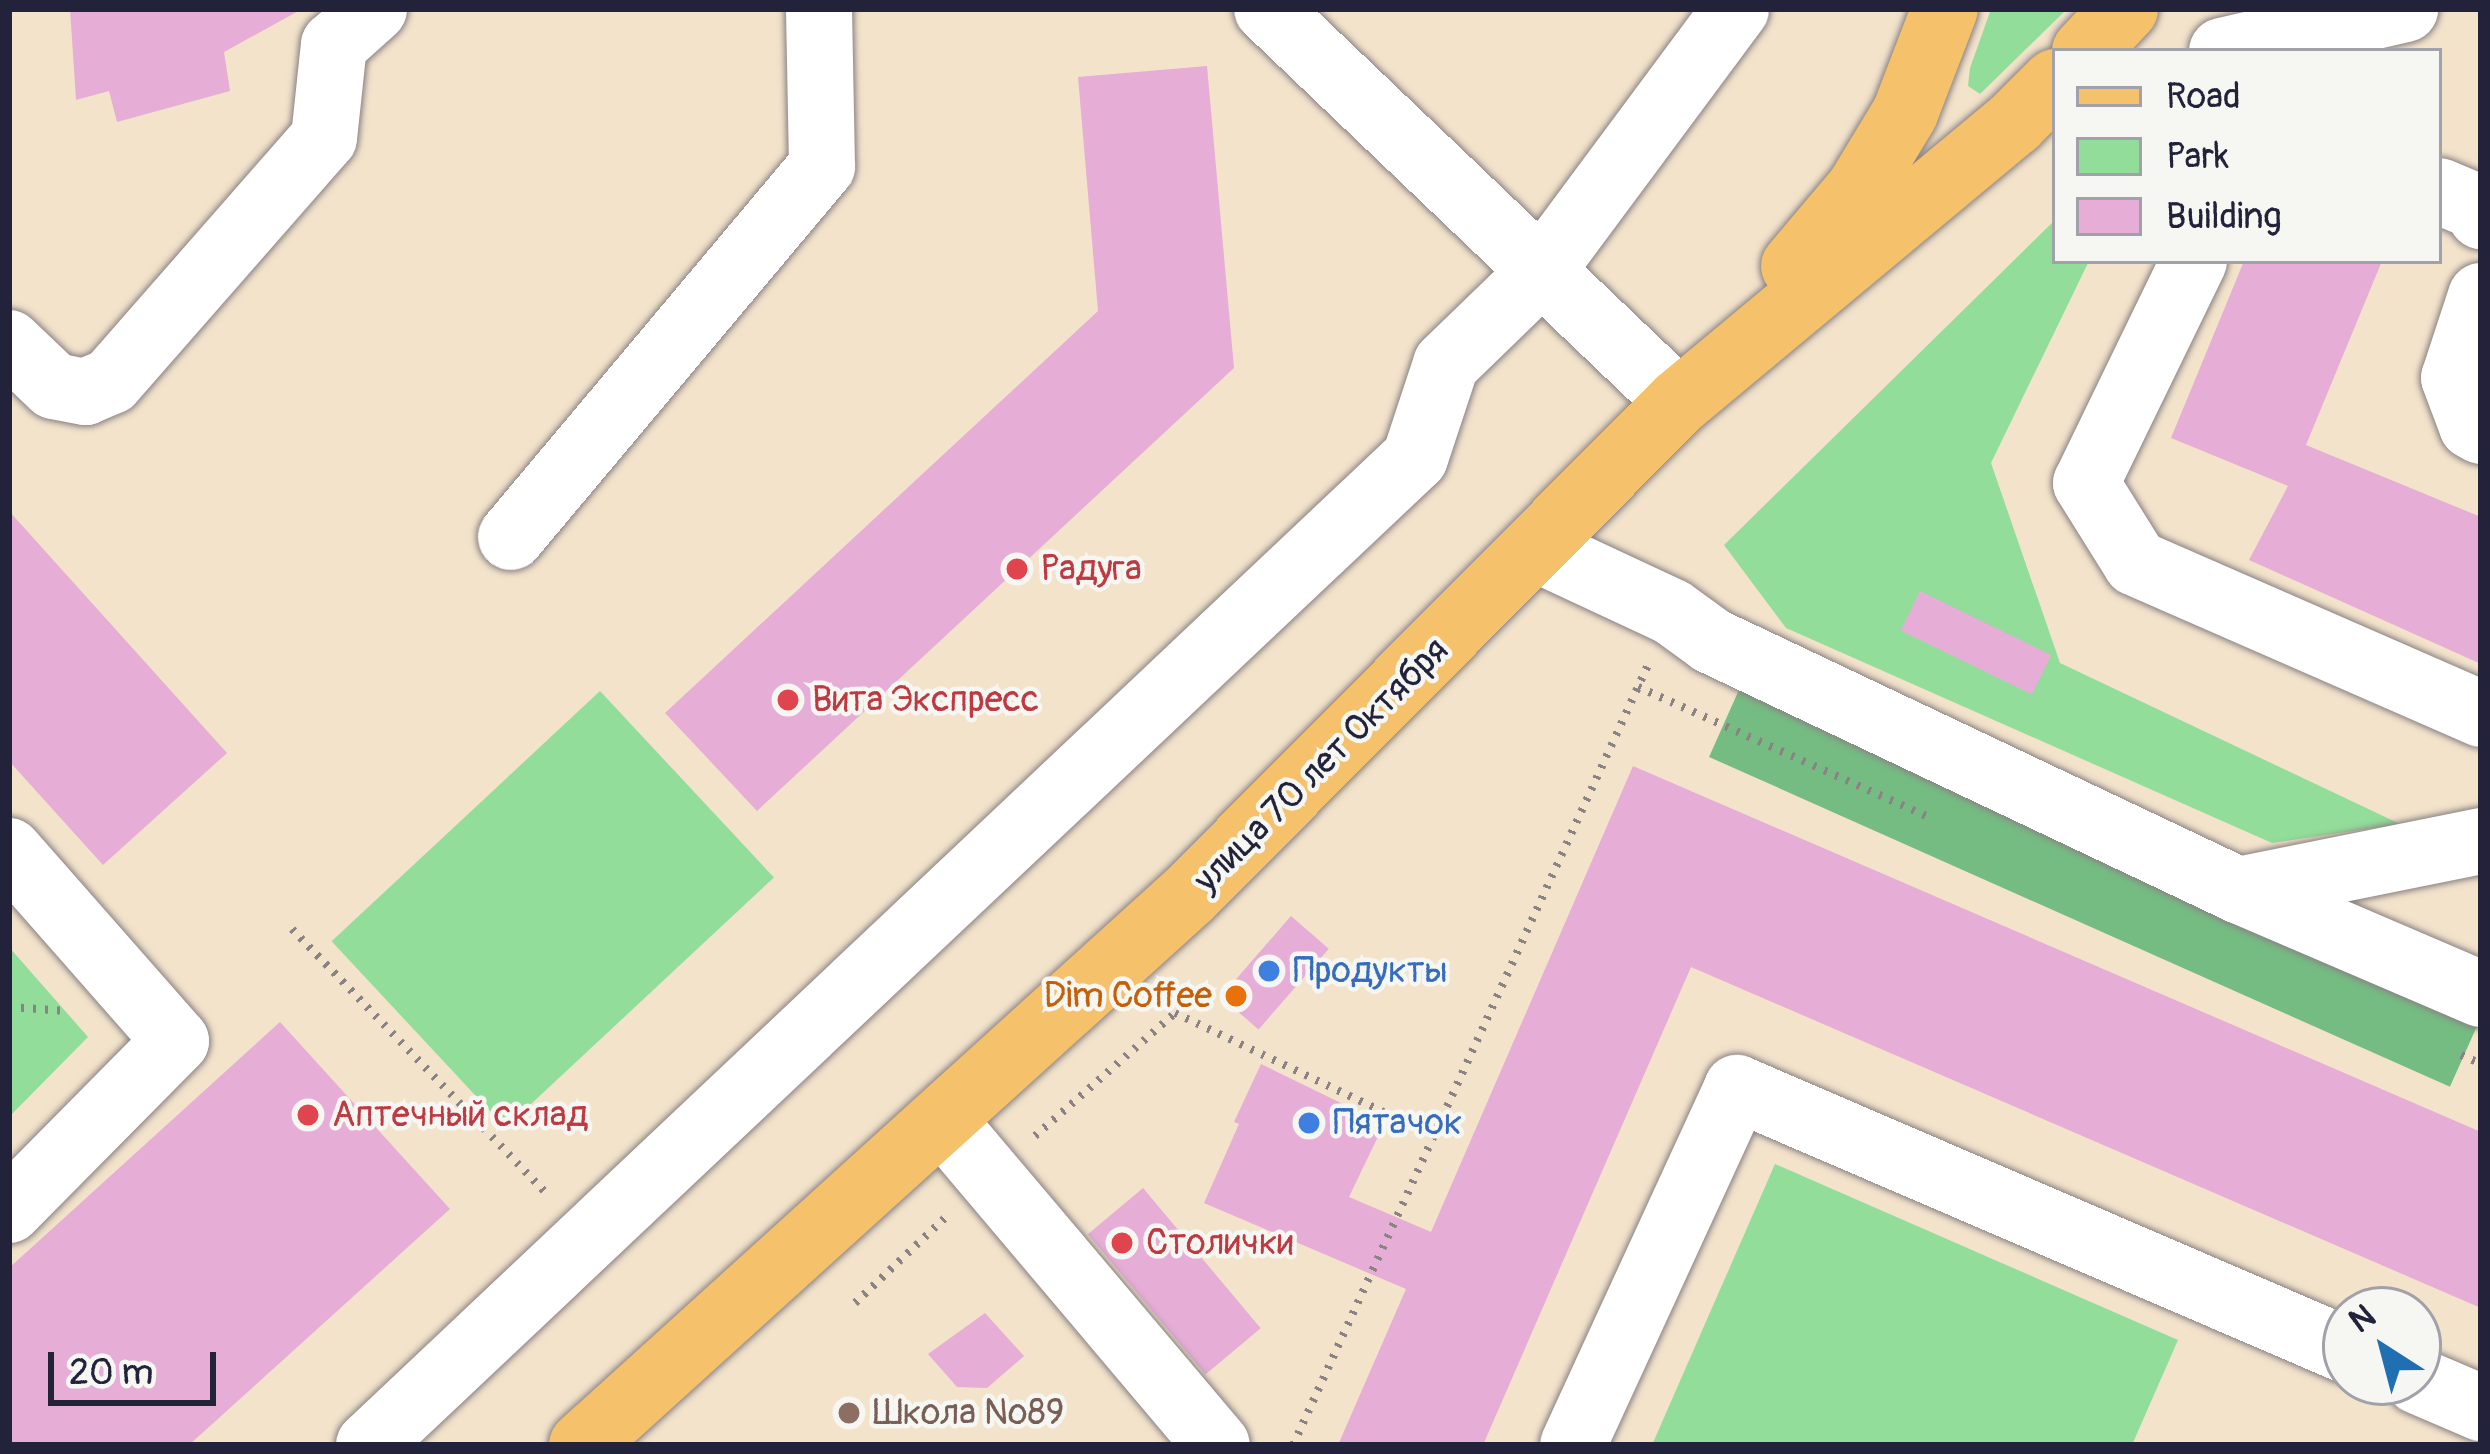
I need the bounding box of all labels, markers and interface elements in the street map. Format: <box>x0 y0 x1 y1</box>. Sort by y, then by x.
legend <box>2052 48 2442 264</box>
text: Road <box>2166 74 2241 119</box>
text: Park <box>2166 134 2229 179</box>
text: Building <box>2166 194 2282 239</box>
place label: Радуга <box>1041 547 1142 591</box>
marker: Радуга <box>1004 556 1030 582</box>
street label: улица 70 лет Октября <box>1185 629 1457 901</box>
place label: Вита Экспресс <box>812 678 1039 722</box>
marker: Вита Экспресс <box>775 687 801 713</box>
place label: Продукты <box>1293 949 1448 993</box>
marker: Продукты <box>1256 958 1282 984</box>
place label: Dim Coffee <box>1044 974 1212 1018</box>
marker: Dim Coffee <box>1223 983 1249 1009</box>
place label: Аптечный склад <box>332 1093 588 1137</box>
place label: Пятачок <box>1333 1101 1462 1145</box>
marker: Аптечный склад <box>295 1102 321 1128</box>
marker: Пятачок <box>1296 1110 1322 1136</box>
place label: Столички <box>1146 1221 1293 1265</box>
marker: Столички <box>1109 1230 1135 1256</box>
north arrow <box>2322 1286 2442 1406</box>
text: N <box>2341 1296 2383 1342</box>
scale bar <box>54 1328 222 1402</box>
text: 20 m <box>69 1350 154 1395</box>
place label: Школа №89 <box>873 1391 1064 1435</box>
marker: Школа №89 <box>836 1400 862 1426</box>

